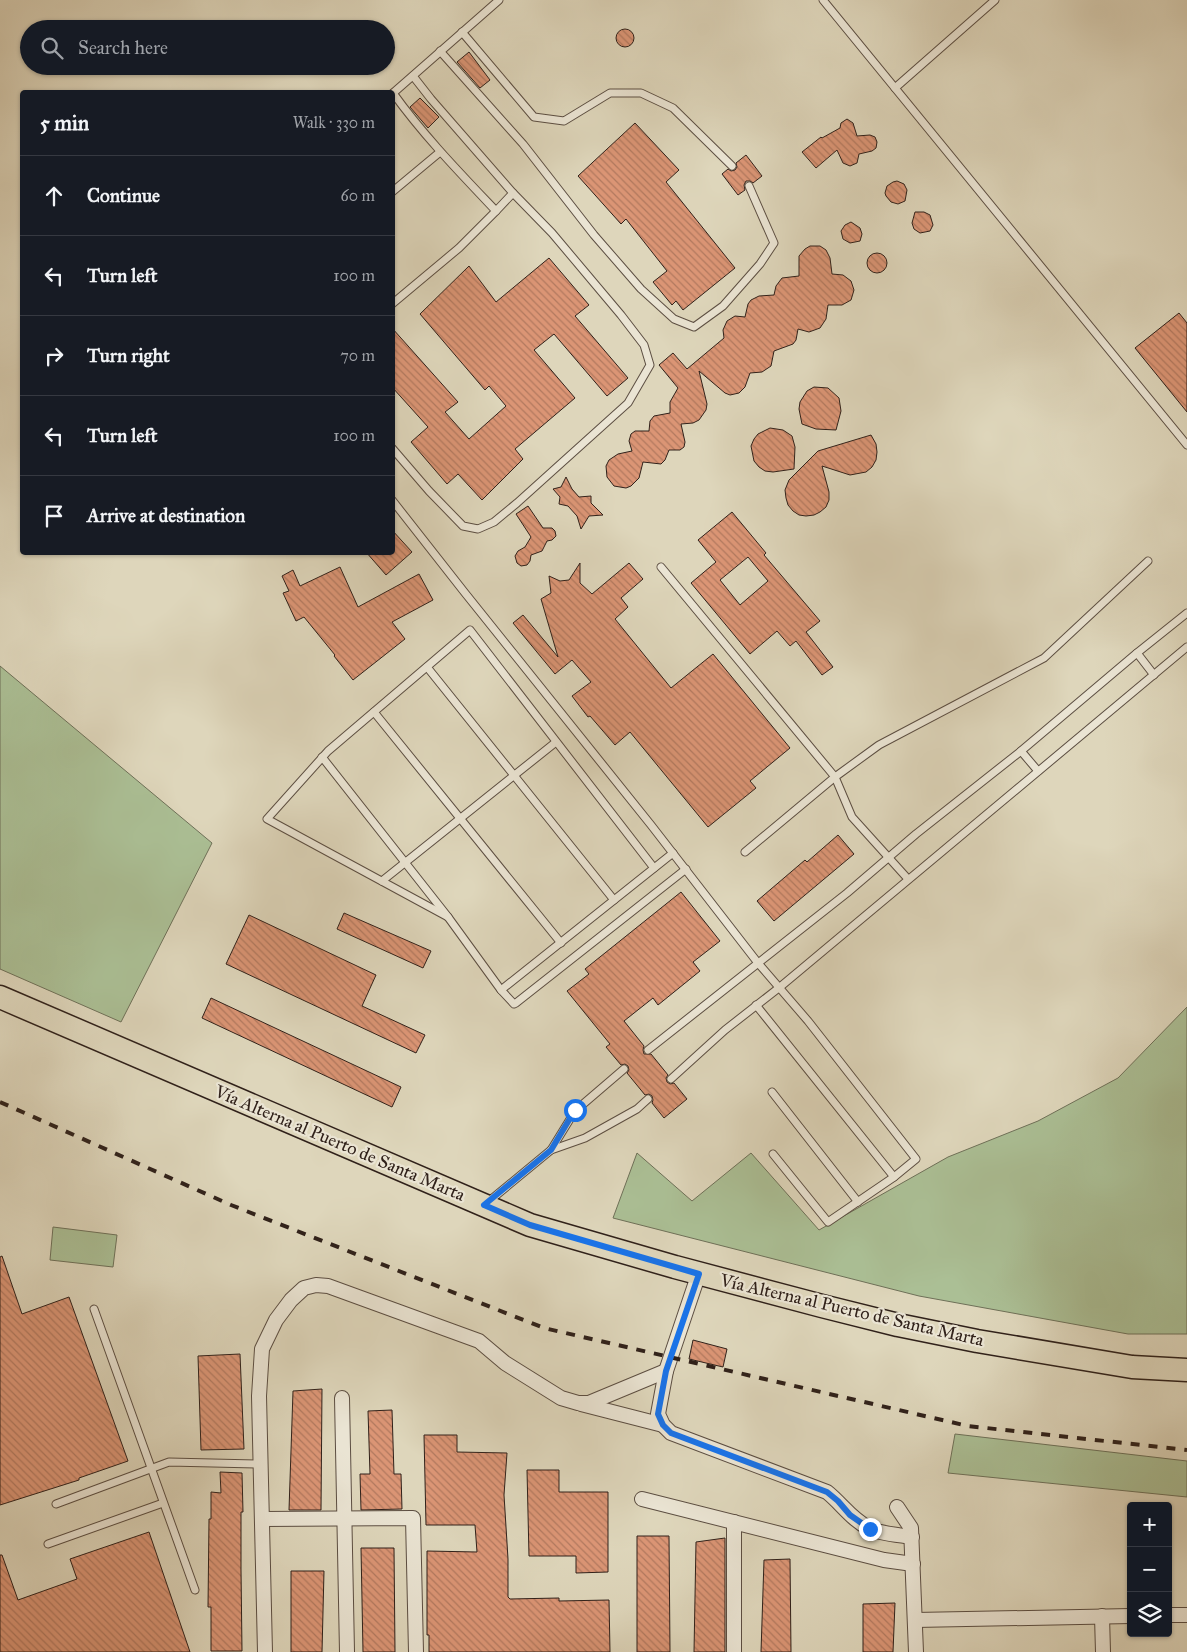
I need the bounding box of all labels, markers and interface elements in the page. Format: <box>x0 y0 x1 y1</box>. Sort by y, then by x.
search box <box>20 20 395 75</box>
icon: search <box>38 34 66 62</box>
text: Search here <box>78 36 168 59</box>
text: 5 min <box>40 110 89 136</box>
text: Walk · 330 m <box>293 113 375 132</box>
icon: ahead <box>40 182 68 210</box>
text: Continue <box>87 184 160 207</box>
text: 60 m <box>341 186 375 205</box>
icon: left <box>40 262 68 290</box>
text: Turn left <box>87 264 157 287</box>
text: 100 m <box>333 266 375 285</box>
icon: right <box>40 342 68 370</box>
text: Turn right <box>87 344 170 367</box>
text: 70 m <box>340 346 375 365</box>
icon: left <box>40 422 68 450</box>
text: Turn left <box>87 424 157 447</box>
text: 100 m <box>333 426 375 445</box>
icon: arrive <box>40 502 68 530</box>
text: Arrive at destination <box>87 504 245 527</box>
street label: Vía Alterna al Puerto de Santa Marta <box>211 1080 469 1206</box>
route start <box>564 1099 587 1122</box>
street label: Vía Alterna al Puerto de Santa Marta <box>717 1269 986 1351</box>
map controls <box>1127 1502 1172 1637</box>
button: + <box>1127 1502 1172 1547</box>
route end <box>859 1518 882 1541</box>
button: − <box>1127 1547 1172 1592</box>
button: layers <box>1127 1592 1172 1637</box>

